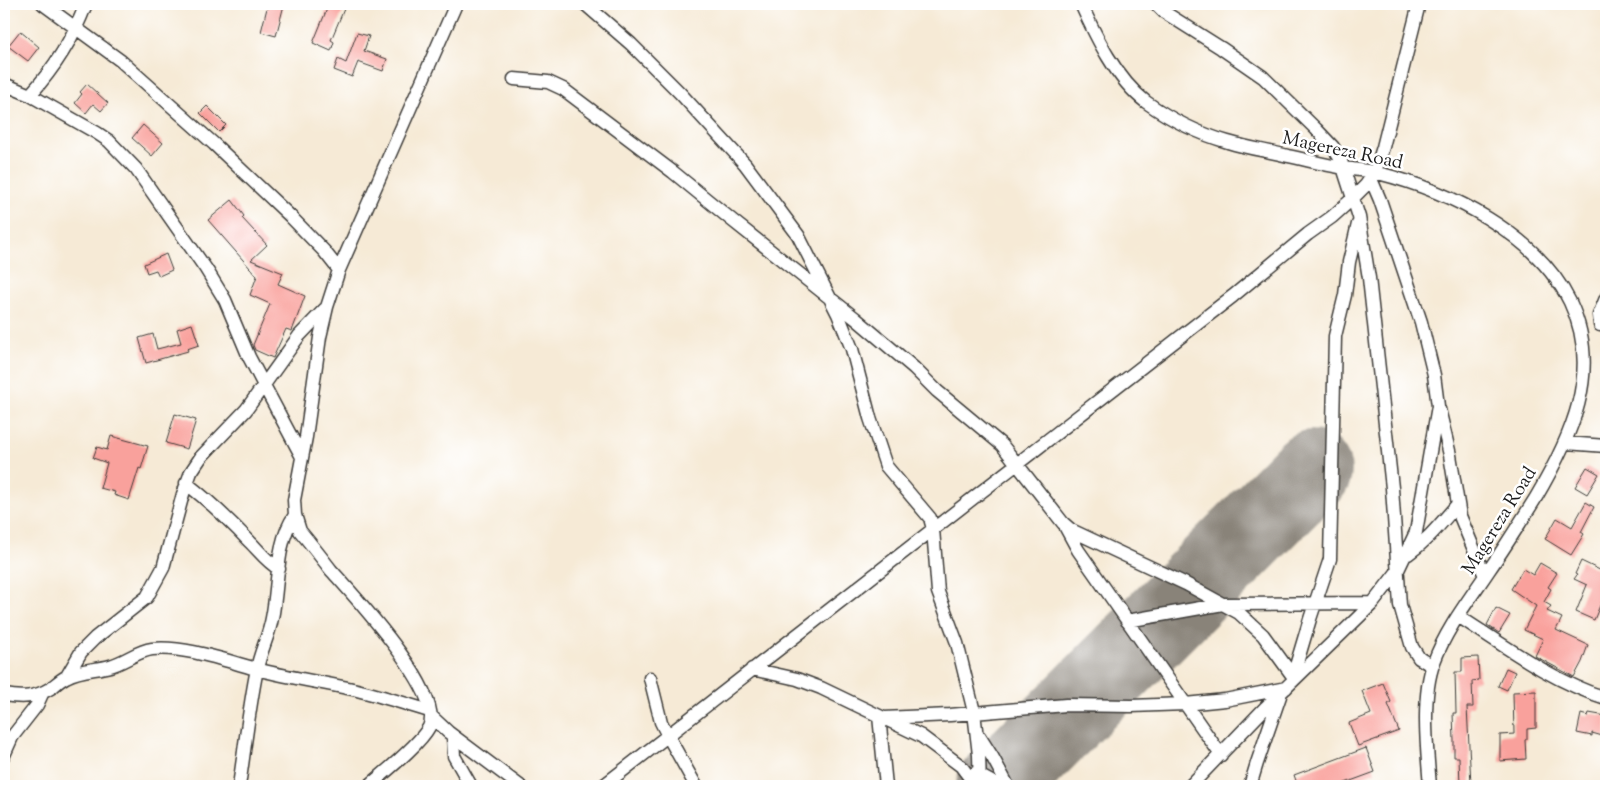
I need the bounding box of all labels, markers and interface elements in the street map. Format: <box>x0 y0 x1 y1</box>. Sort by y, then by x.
street label: Magereza Road <box>1280 125 1406 177</box>
street label: Magereza Road <box>1456 462 1544 580</box>

